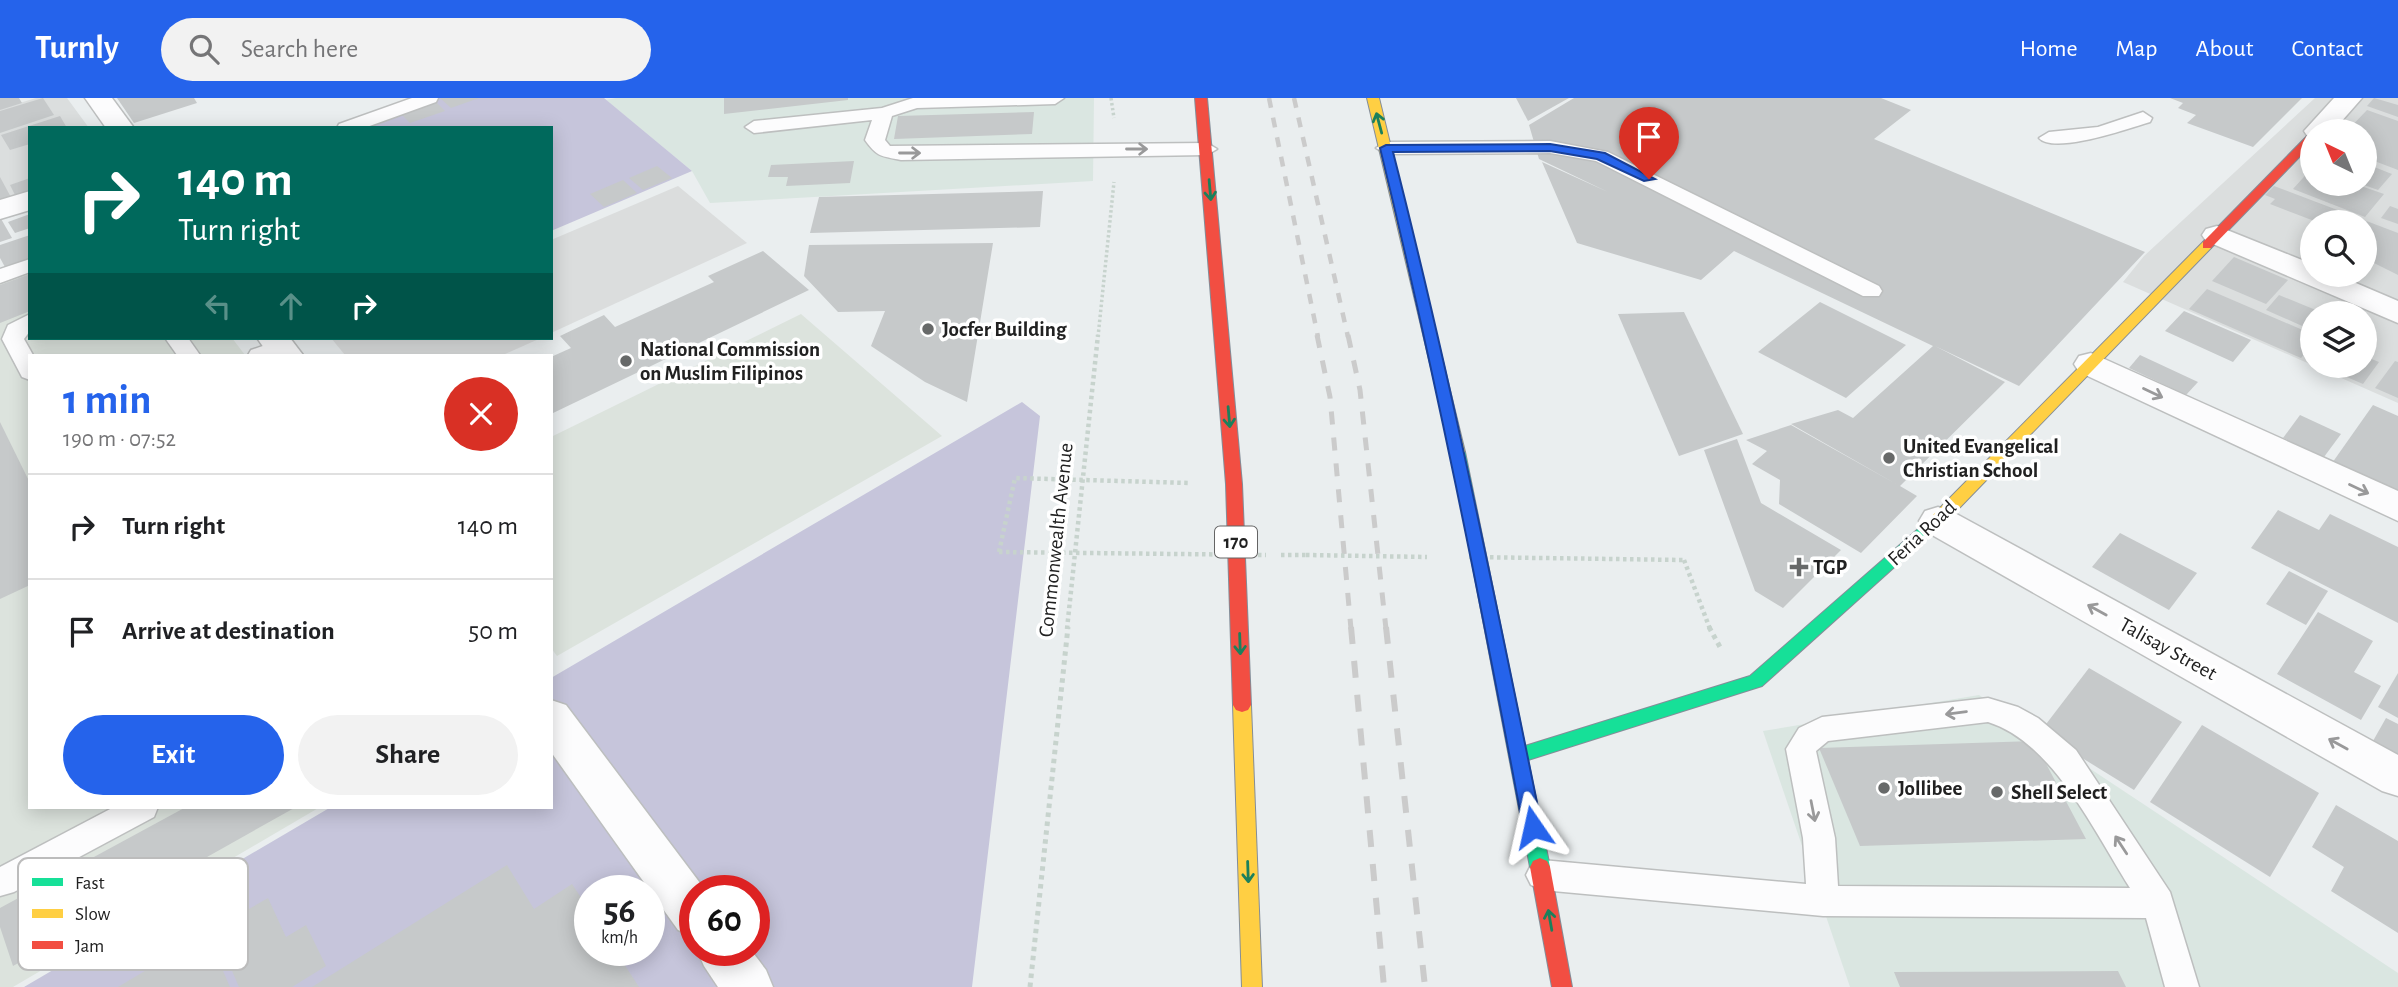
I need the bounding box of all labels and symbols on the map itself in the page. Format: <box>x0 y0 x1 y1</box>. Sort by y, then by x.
pin <box>1619 107 1679 179</box>
one-way arrow <box>1372 112 1385 134</box>
north arrow <box>2300 119 2376 196</box>
one-way arrow <box>1126 142 1149 156</box>
one-way arrow <box>898 146 921 160</box>
one-way arrow <box>1204 179 1217 201</box>
place label: Jocfer Building <box>942 319 1067 340</box>
marker: Jocfer Building <box>920 321 936 337</box>
place label: National Commission on Muslim Filipinos <box>640 339 820 384</box>
marker: National Commission on Muslim Filipinos <box>618 353 634 369</box>
one-way arrow <box>2142 387 2163 400</box>
one-way arrow <box>1223 405 1236 428</box>
place label: United Evangelical Christian School <box>1903 436 2059 481</box>
street label: Commonwealth Avenue <box>1035 442 1077 638</box>
marker: United Evangelical Christian School <box>1881 450 1897 466</box>
one-way arrow <box>2348 483 2369 496</box>
street label: Feria Road <box>1884 496 1960 570</box>
road number: 170 <box>1215 526 1257 558</box>
place label: TGP <box>1813 557 1847 578</box>
marker: TGP <box>1791 559 1807 575</box>
one-way arrow <box>2087 603 2107 617</box>
street label: Talisay Street <box>2116 614 2221 684</box>
one-way arrow <box>1233 632 1246 655</box>
one-way arrow <box>1945 707 1968 720</box>
one-way arrow <box>2329 737 2349 751</box>
place label: Jollibee <box>1898 778 1962 799</box>
marker: Jollibee <box>1876 780 1892 796</box>
place label: Shell Select <box>2011 782 2107 803</box>
marker: Shell Select <box>1989 784 2005 800</box>
position arrow <box>1496 790 1570 864</box>
one-way arrow <box>1807 799 1821 822</box>
one-way arrow <box>2113 836 2127 856</box>
legend <box>18 858 248 970</box>
one-way arrow <box>1241 860 1254 883</box>
text: Fast <box>75 874 105 893</box>
speed limit sign: 60 <box>679 875 770 966</box>
text: Slow <box>75 905 111 924</box>
one-way arrow <box>1543 909 1556 932</box>
text: Jam <box>75 937 104 956</box>

